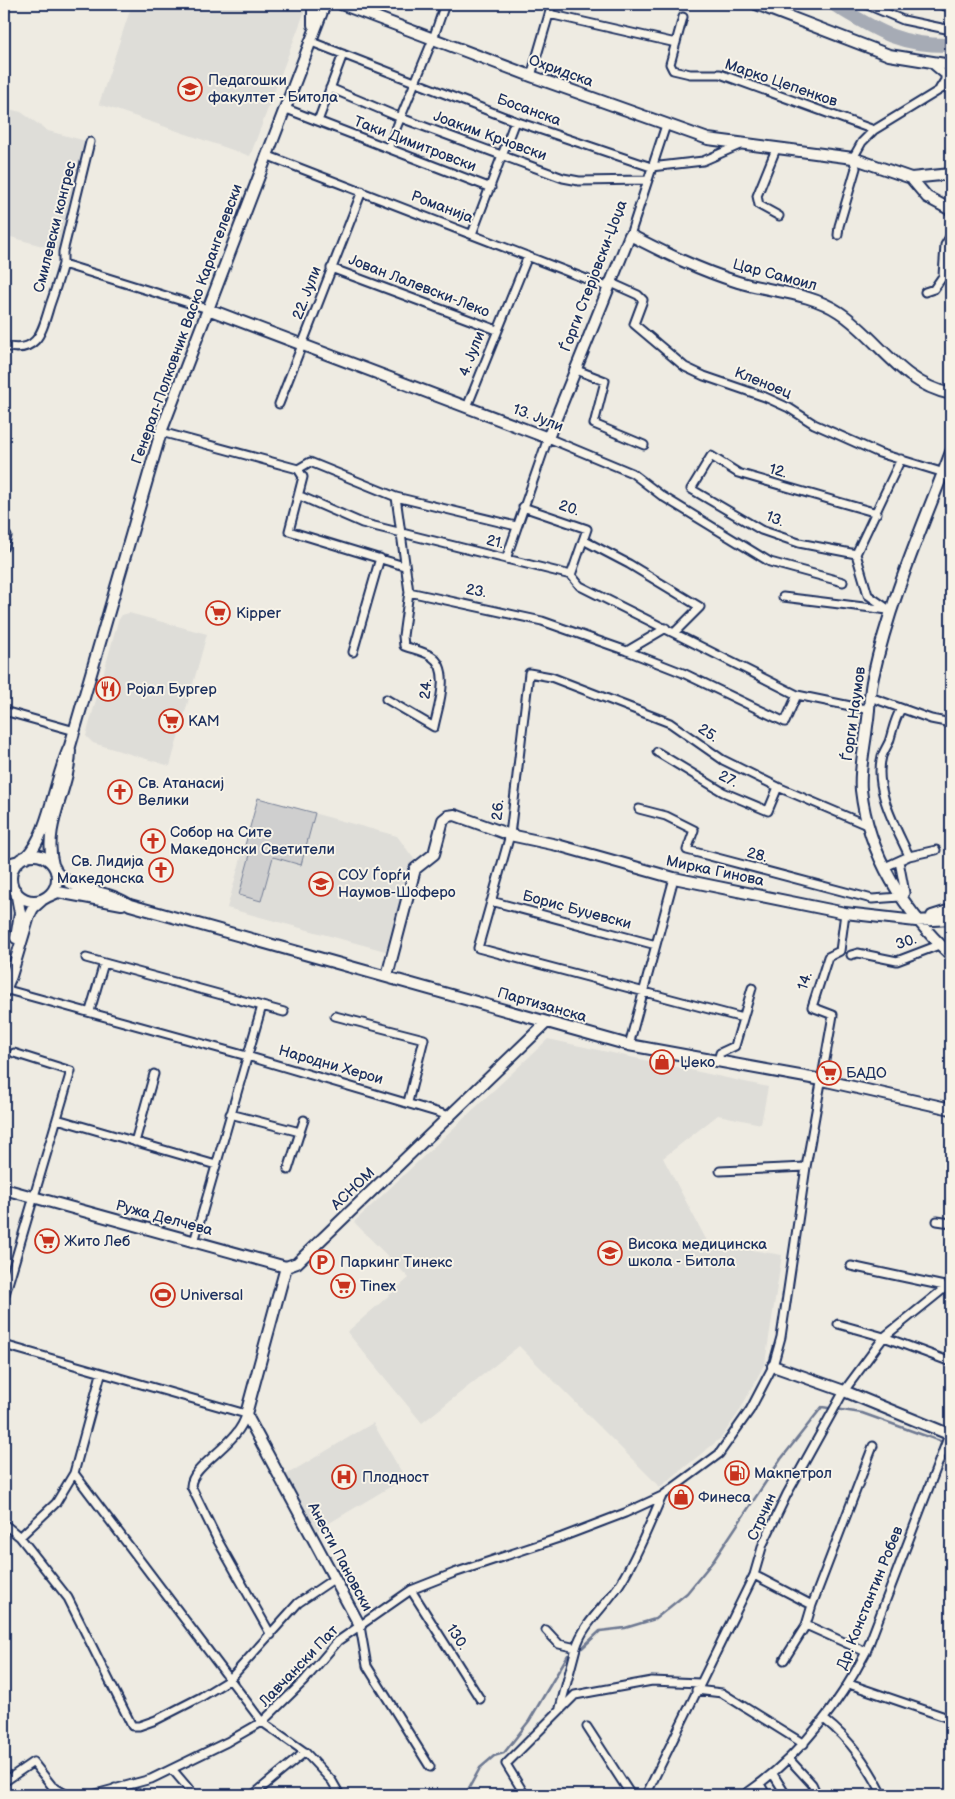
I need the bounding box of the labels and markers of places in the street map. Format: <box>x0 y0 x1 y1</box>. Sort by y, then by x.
place label: Педагошки факултет - Битола <box>208 71 338 107</box>
school or university icon: Педагошки факултет - Битола <box>177 76 203 102</box>
supermarket icon: Kipper <box>205 600 231 626</box>
place label: Kipper <box>236 604 281 623</box>
restaurant icon: Ројал Бургер <box>95 676 121 702</box>
place label: Ројал Бургер <box>126 680 217 699</box>
supermarket icon: KAM <box>158 708 184 734</box>
place label: KAM <box>188 712 220 731</box>
place label: Св. Атанасиј Велики <box>138 774 224 810</box>
church icon: Св. Атанасиј Велики <box>107 779 133 805</box>
place label: Собор на Сите Македонски Светители <box>170 823 335 859</box>
church icon: Собор на Сите Македонски Светители <box>140 828 166 854</box>
place label: Св. Лидија Македонска <box>57 852 144 888</box>
church icon: Св. Лидија Македонска <box>148 857 174 883</box>
place label: СОУ Ѓорѓи Наумов-Шоферо <box>338 866 456 902</box>
school or university icon: СОУ Ѓорѓи Наумов-Шоферо <box>308 871 334 897</box>
shop icon: Џеко <box>649 1049 675 1075</box>
place label: Џеко <box>680 1053 715 1072</box>
supermarket icon: БАДО <box>816 1060 842 1086</box>
place label: БАДО <box>846 1064 887 1083</box>
supermarket icon: Жито Леб <box>34 1228 60 1254</box>
place label: Жито Леб <box>64 1232 130 1251</box>
place label: Висока медицинска школа - Битола <box>628 1235 767 1271</box>
school or university icon: Висока медицинска школа - Битола <box>597 1240 623 1266</box>
parking icon: Паркинг Тинекс <box>309 1249 335 1275</box>
place label: Паркинг Тинекс <box>340 1253 453 1272</box>
supermarket icon: Tinex <box>330 1273 356 1299</box>
place label: Tinex <box>360 1277 396 1296</box>
sports icon: Universal <box>150 1282 176 1308</box>
place label: Universal <box>180 1286 243 1305</box>
fuel station icon: Макпетрол <box>724 1460 750 1486</box>
hospital icon: Плодност <box>331 1464 357 1490</box>
place label: Макпетрол <box>754 1464 832 1483</box>
place label: Плодност <box>362 1468 429 1487</box>
shop icon: Финеса <box>668 1484 694 1510</box>
place label: Финеса <box>698 1488 751 1507</box>

